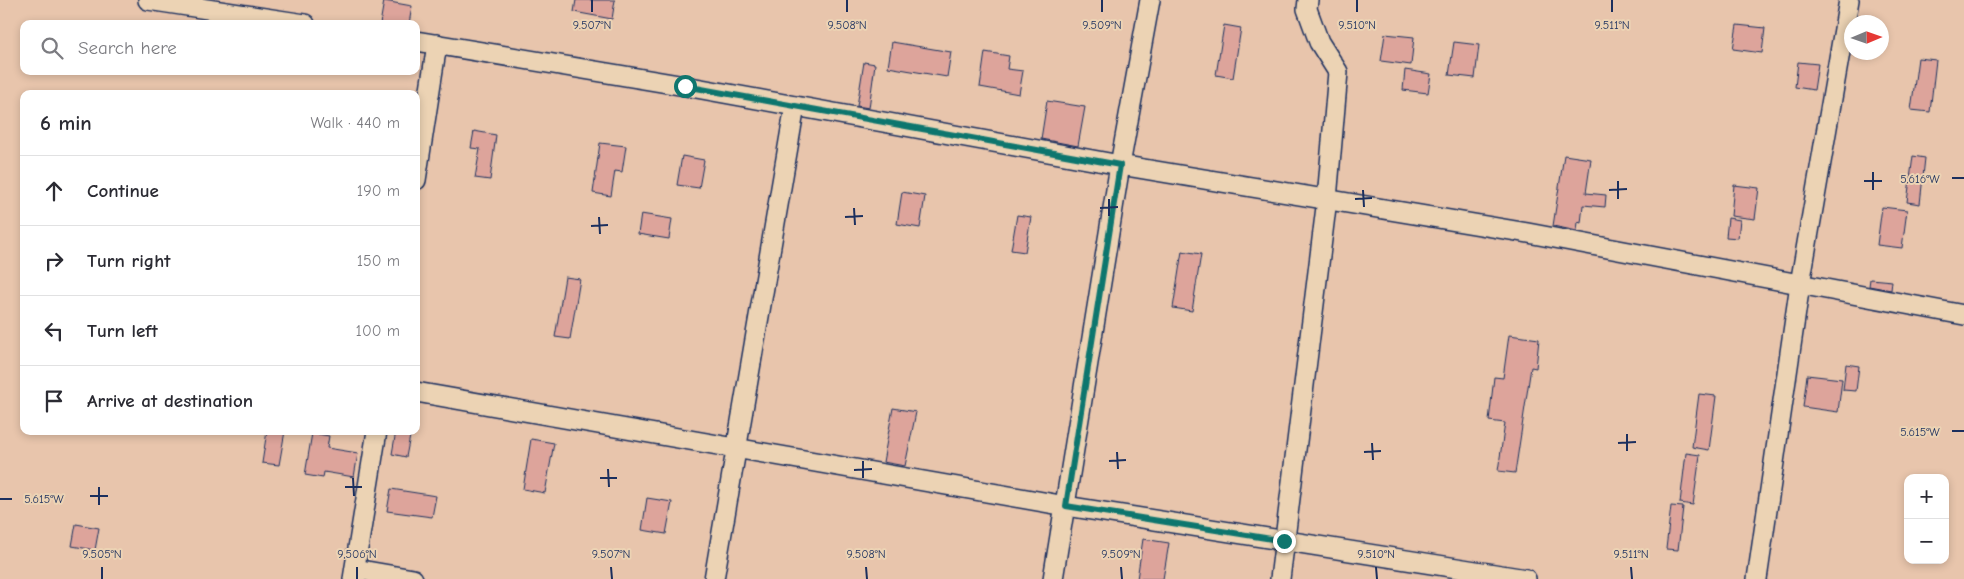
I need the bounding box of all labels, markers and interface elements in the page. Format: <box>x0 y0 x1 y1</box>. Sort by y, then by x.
north arrow <box>1844 15 1889 60</box>
text: 9.507°N <box>573 18 611 32</box>
text: 9.508°N <box>827 18 867 32</box>
text: 9.509°N <box>1082 18 1122 32</box>
text: 9.510°N <box>1338 18 1376 32</box>
text: 9.511°N <box>1594 18 1630 32</box>
search box <box>20 20 420 75</box>
icon: search <box>38 34 66 62</box>
text: Search here <box>78 37 177 59</box>
route start <box>674 75 697 98</box>
text: 6 min <box>40 111 92 135</box>
text: Walk · 440 m <box>310 114 400 132</box>
text: 5.616°W <box>1900 172 1940 186</box>
icon: ahead <box>40 177 68 205</box>
text: Continue <box>87 180 159 202</box>
text: 190 m <box>357 182 400 200</box>
icon: right <box>40 247 68 275</box>
text: Turn right <box>87 250 171 272</box>
text: 150 m <box>357 252 400 270</box>
icon: left <box>40 317 68 345</box>
text: Turn left <box>87 320 158 342</box>
text: 100 m <box>356 322 400 340</box>
icon: arrive <box>40 387 68 415</box>
text: Arrive at destination <box>87 390 253 412</box>
text: 5.615°W <box>1900 425 1940 439</box>
map controls <box>1904 474 1949 564</box>
button: + <box>1904 474 1949 519</box>
text: 5.615°W <box>24 492 64 506</box>
button: − <box>1904 519 1949 564</box>
route end <box>1273 530 1296 553</box>
text: 9.505°N <box>82 547 122 561</box>
text: 9.506°N <box>337 547 377 561</box>
text: 9.507°N <box>592 547 630 561</box>
text: 9.508°N <box>846 547 886 561</box>
text: 9.509°N <box>1101 547 1141 561</box>
text: 9.510°N <box>1357 547 1395 561</box>
text: 9.511°N <box>1613 547 1649 561</box>

